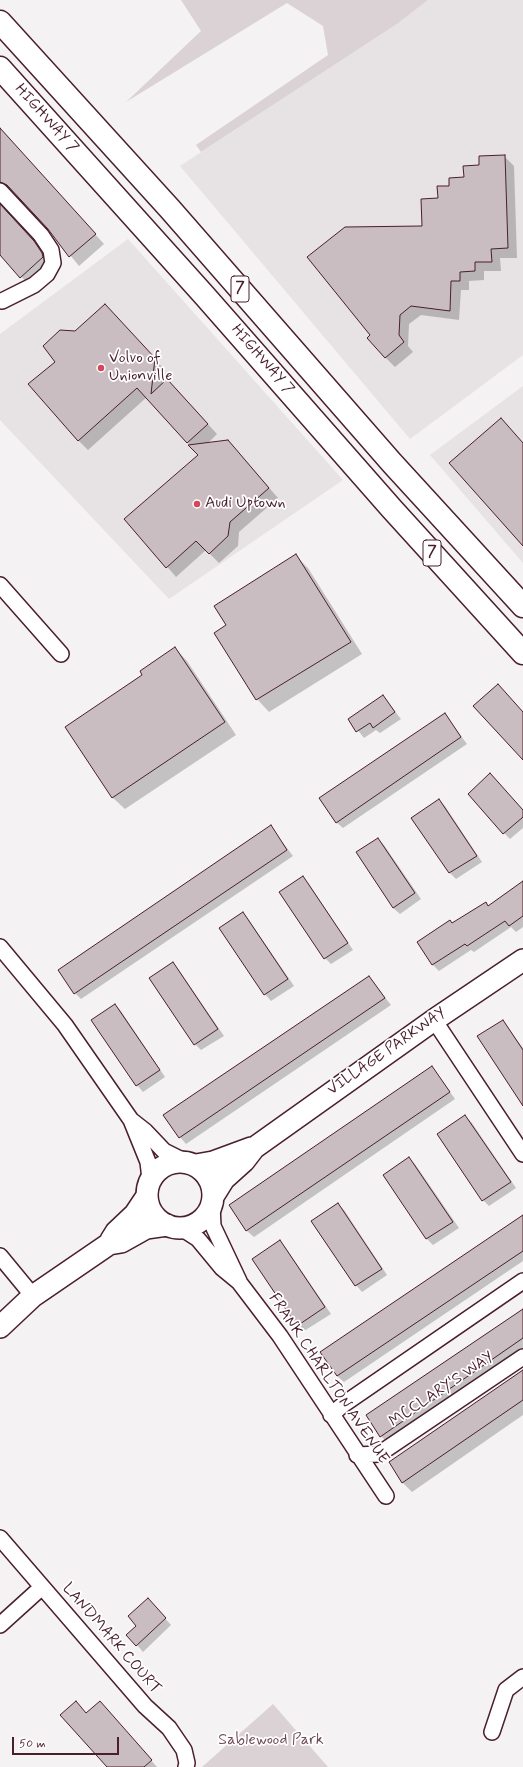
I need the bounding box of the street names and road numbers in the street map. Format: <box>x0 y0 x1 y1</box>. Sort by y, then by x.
street label: HIGHWAY 7 <box>10 80 82 158</box>
road number: 7 <box>231 276 249 302</box>
street label: HIGHWAY 7 <box>226 321 298 399</box>
road number: 7 <box>423 540 441 566</box>
street label: VILLAGE PARKWAY <box>324 1004 450 1100</box>
street label: FRANK CHARLTON AVENUE <box>264 1290 392 1468</box>
street label: MCCLARY'S WAY <box>386 1348 498 1432</box>
street label: LANDMARK COURT <box>58 1580 164 1698</box>

